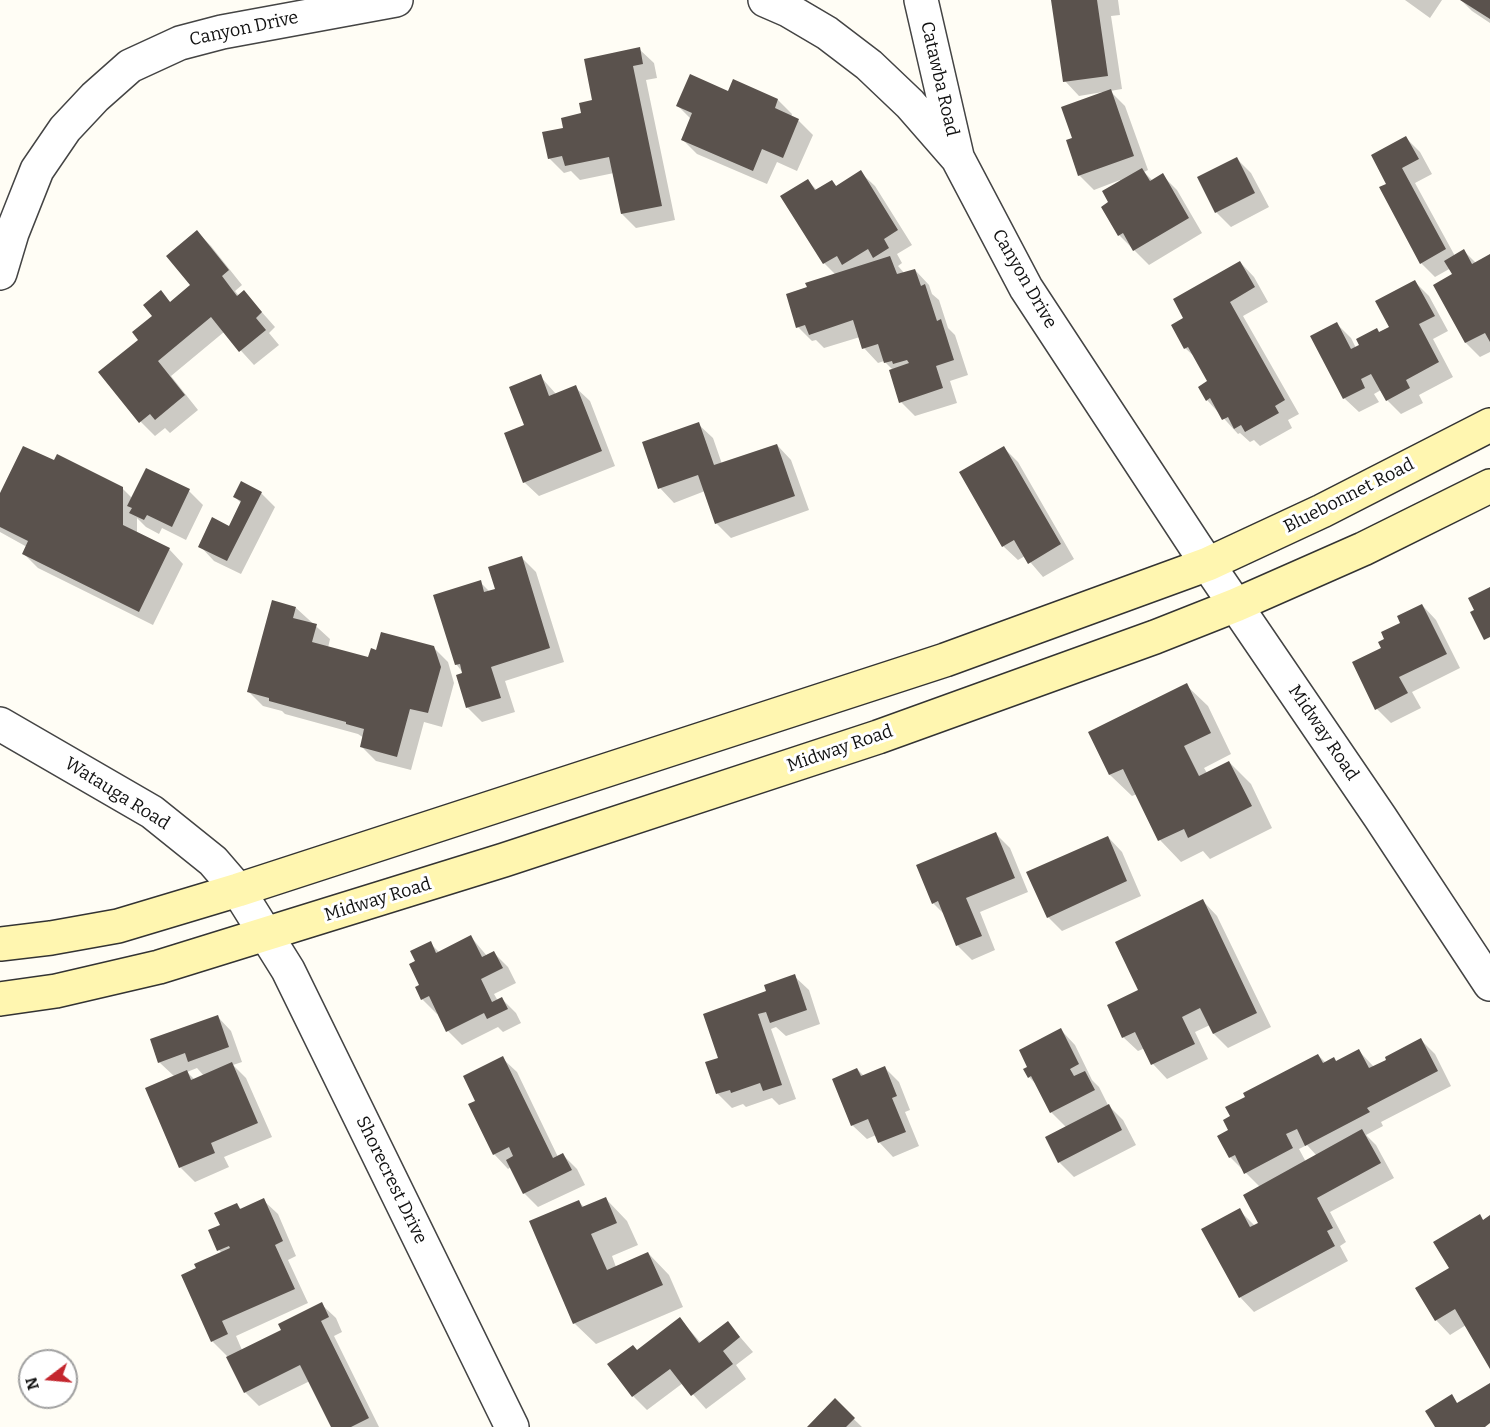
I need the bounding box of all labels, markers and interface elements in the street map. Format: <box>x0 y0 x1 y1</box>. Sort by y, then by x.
street label: Canyon Drive <box>188 7 300 51</box>
street label: Catawba Road <box>915 19 963 139</box>
street label: Canyon Drive <box>987 226 1061 332</box>
street label: Bluebonnet Road <box>1280 454 1418 538</box>
street label: Midway Road <box>1283 681 1363 785</box>
street label: Midway Road <box>784 721 896 777</box>
street label: Watauga Road <box>61 753 173 835</box>
street label: Midway Road <box>322 874 434 926</box>
street label: Shorecrest Drive <box>351 1113 431 1247</box>
north arrow <box>18 1349 78 1409</box>
text: N <box>21 1375 43 1392</box>

